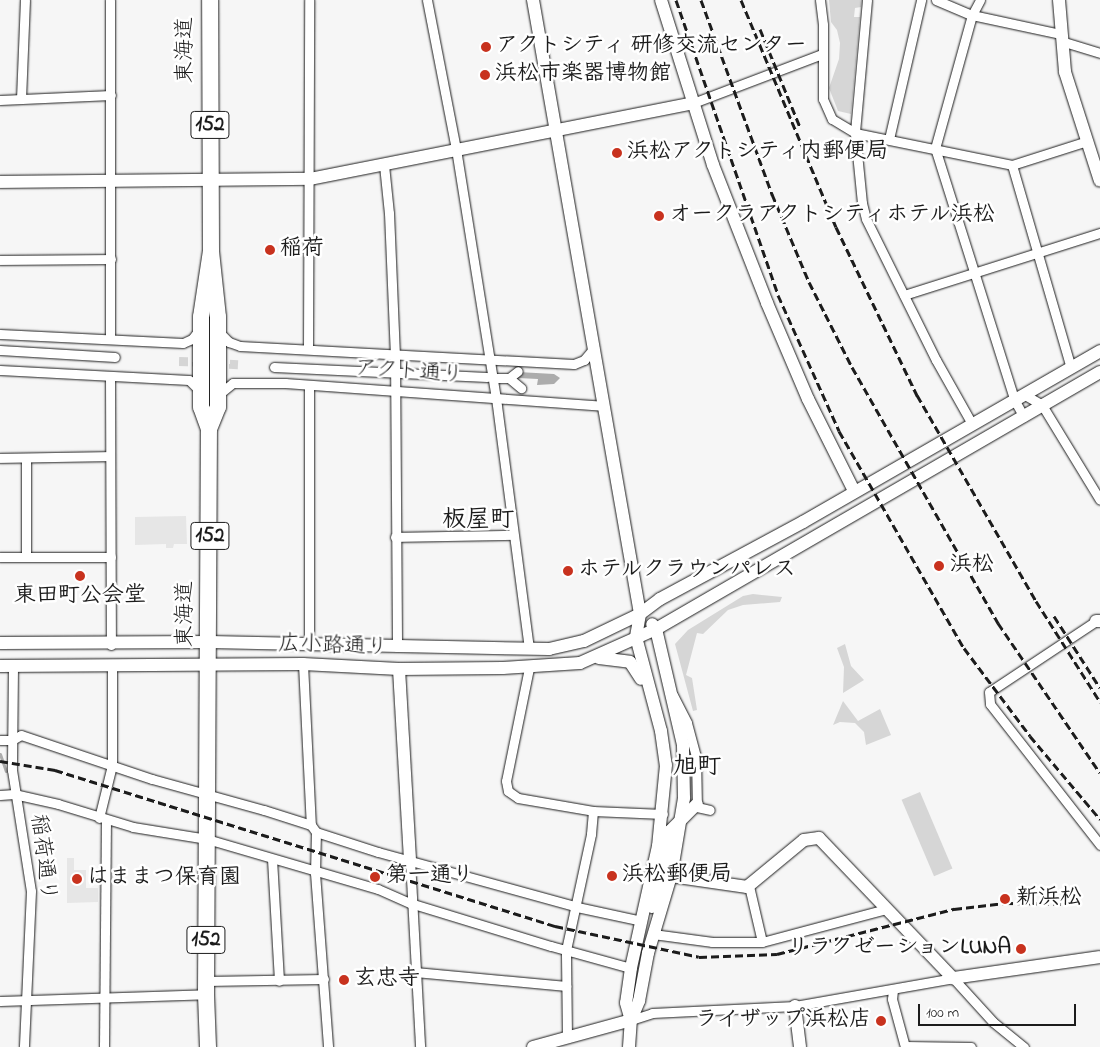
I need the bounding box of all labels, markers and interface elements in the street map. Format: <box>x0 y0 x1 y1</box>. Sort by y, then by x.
street label: 東海道 <box>174 17 200 83</box>
place label: アクトシティ 研修交流センター <box>496 34 809 60</box>
marker: アクトシティ 研修交流センター <box>480 41 492 53</box>
place label: 浜松市楽器博物館 <box>495 62 671 88</box>
marker: 浜松市楽器博物館 <box>479 69 491 81</box>
road number: 152 <box>190 106 230 144</box>
place label: 浜松アクトシティ内郵便局 <box>627 140 891 166</box>
marker: 浜松アクトシティ内郵便局 <box>611 147 623 159</box>
place label: オークラアクトシティホテル浜松 <box>669 203 999 229</box>
marker: オークラアクトシティホテル浜松 <box>653 210 665 222</box>
place label: 稲荷 <box>280 237 324 263</box>
marker: 稲荷 <box>264 244 276 256</box>
street label: アクト通り <box>353 356 465 390</box>
district label: 板屋町 <box>442 507 514 535</box>
road number: 152 <box>190 518 230 554</box>
place label: 浜松 <box>950 553 994 579</box>
place label: ホテルクラウンパレス <box>578 558 798 584</box>
marker: 浜松 <box>932 559 946 573</box>
marker: ホテルクラウンパレス <box>562 565 574 577</box>
marker: 東田町公会堂 <box>74 570 86 582</box>
street label: 東海道 <box>174 581 200 647</box>
place label: 東田町公会堂 <box>14 584 146 610</box>
street label: 広小路通り <box>278 632 388 662</box>
district label: 旭町 <box>673 754 721 782</box>
street label: 稲荷通り <box>24 813 60 903</box>
place label: 浜松郵便局 <box>622 863 732 889</box>
place label: 第一通り <box>386 864 474 890</box>
place label: はままつ保育園 <box>87 866 241 892</box>
marker: 第一通り <box>368 870 382 884</box>
marker: 浜松郵便局 <box>606 870 618 882</box>
marker: はままつ保育園 <box>71 873 83 885</box>
place label: 新浜松 <box>1016 886 1082 912</box>
marker: 新浜松 <box>998 892 1012 906</box>
road number: 152 <box>186 922 226 958</box>
place label: リラクゼーションLUNA <box>785 936 1011 962</box>
marker: リラクゼーションLUNA <box>1015 943 1027 955</box>
place label: 玄忠寺 <box>354 967 420 993</box>
marker: 玄忠寺 <box>338 974 350 986</box>
scale bar <box>920 994 1078 1026</box>
text: 100 m <box>926 1002 959 1024</box>
place label: ライザップ浜松店 <box>695 1008 871 1034</box>
marker: ライザップ浜松店 <box>875 1015 887 1027</box>

